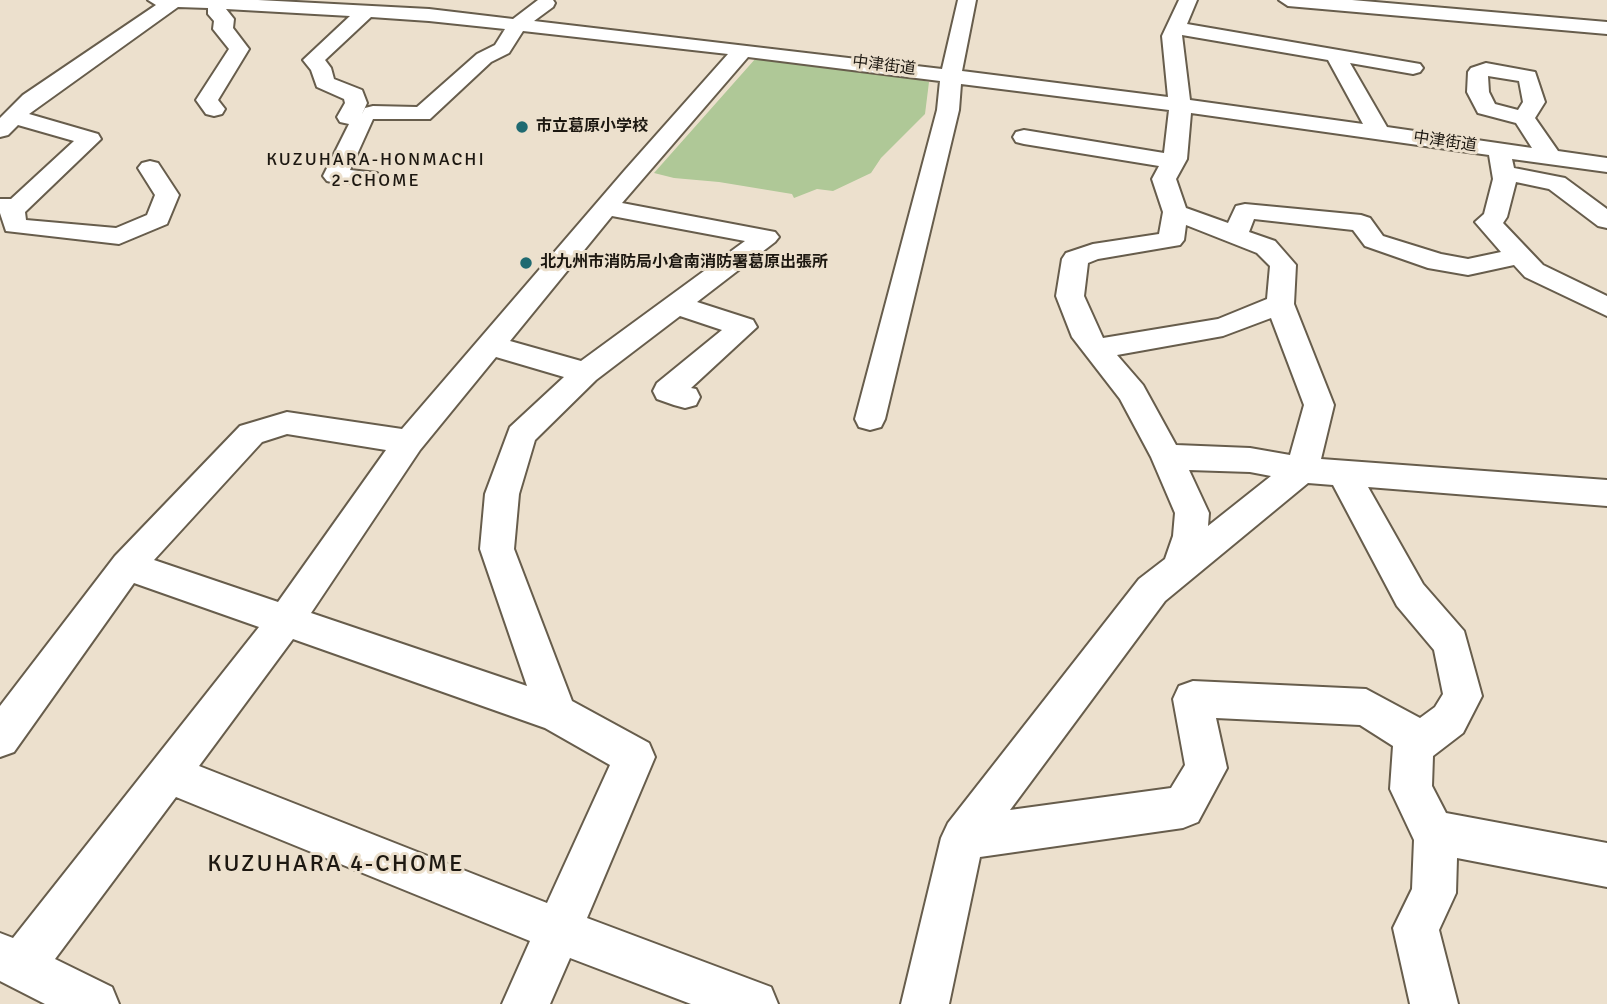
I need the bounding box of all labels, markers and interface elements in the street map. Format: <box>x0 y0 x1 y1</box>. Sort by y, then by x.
street label: 中津街道 <box>851 53 917 79</box>
place label: 市立葛原小学校 <box>536 117 648 137</box>
marker: 市立葛原小学校 <box>514 119 530 135</box>
street label: 中津街道 <box>1412 128 1478 156</box>
district label: KUZUHARA-HONMACHI 2-CHOME <box>268 149 484 192</box>
place label: 北九州市消防局小倉南消防署葛原出張所 <box>540 253 828 273</box>
marker: 北九州市消防局小倉南消防署葛原出張所 <box>518 255 534 271</box>
district label: KUZUHARA 4-CHOME <box>209 851 463 879</box>

